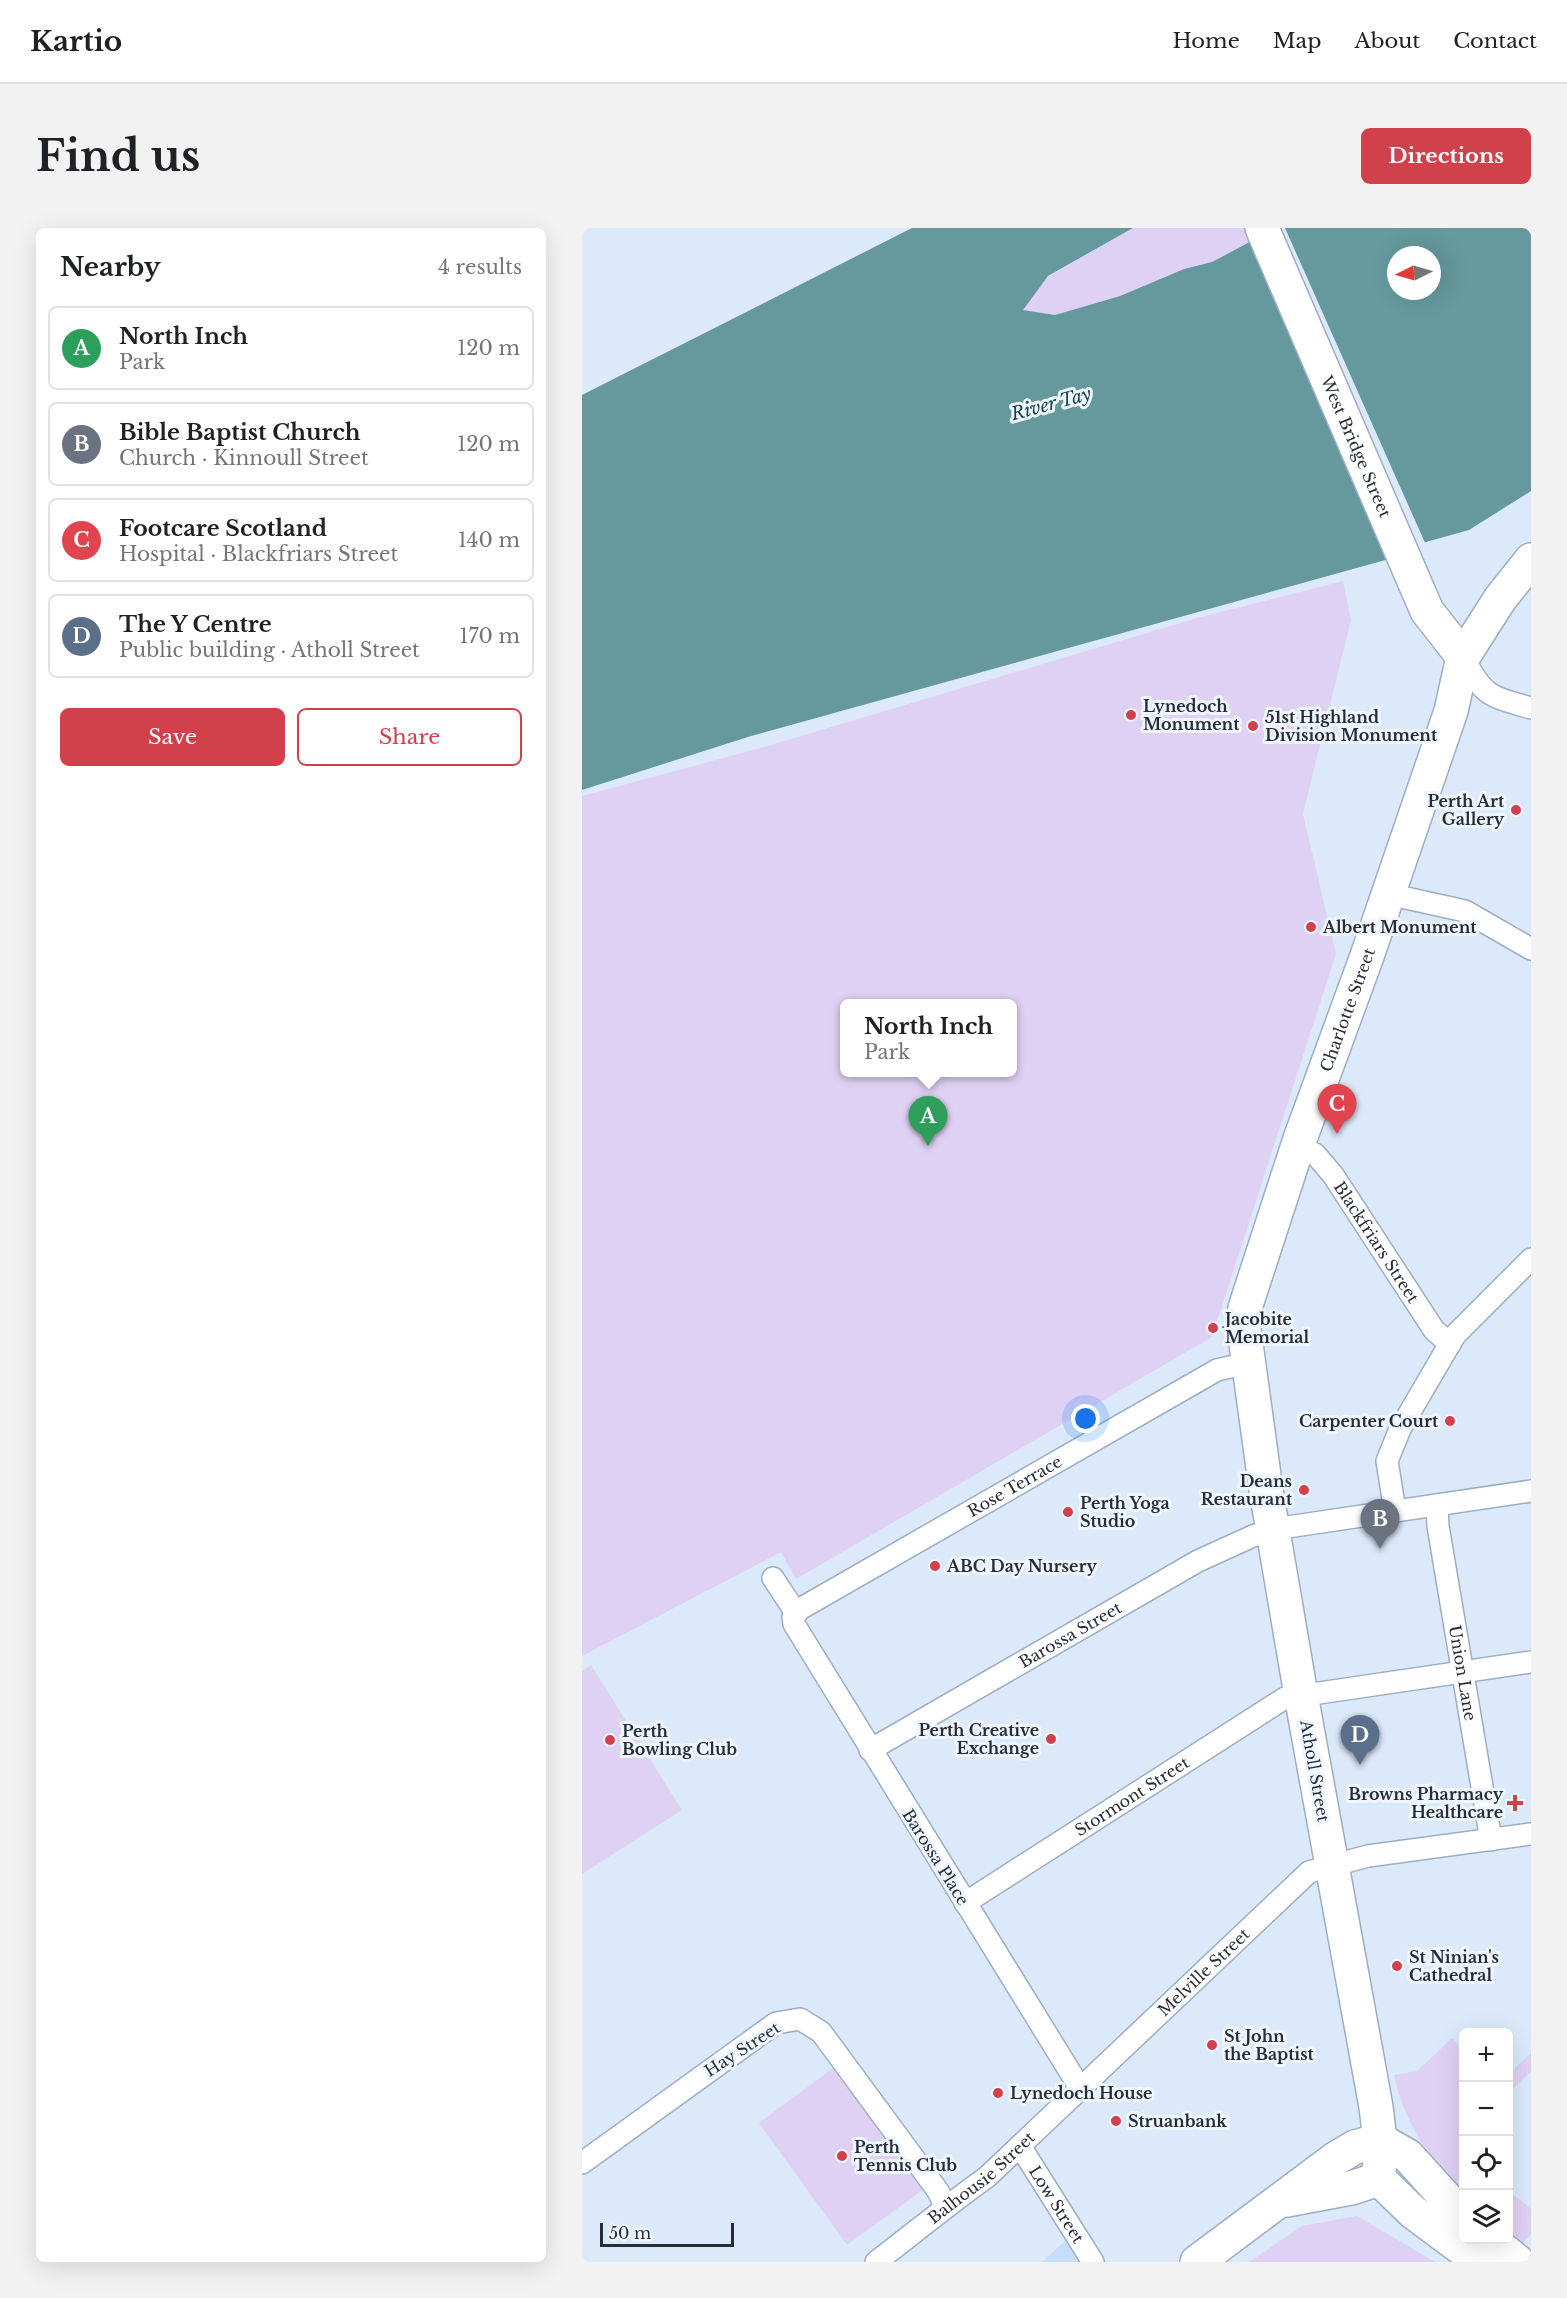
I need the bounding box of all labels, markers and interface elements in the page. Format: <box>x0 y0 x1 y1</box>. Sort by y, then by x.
text: Kartio <box>30 24 122 59</box>
text: Home <box>1173 28 1240 54</box>
text: Map <box>1273 28 1321 54</box>
text: About <box>1354 28 1420 54</box>
text: Contact <box>1453 28 1537 54</box>
button: Directions <box>1361 128 1531 184</box>
text: Find us <box>36 130 200 182</box>
north arrow <box>1387 246 1441 300</box>
text: Nearby <box>60 251 161 283</box>
text: 4 results <box>438 255 522 279</box>
text: North Inch <box>119 323 248 350</box>
text: A <box>73 336 90 360</box>
text: 120 m <box>457 336 520 360</box>
text: Park <box>119 350 165 374</box>
street label: West Bridge Street <box>1316 372 1395 520</box>
water label: River Tay <box>1008 383 1094 426</box>
text: Bible Baptist Church <box>119 419 361 446</box>
text: B <box>74 432 89 456</box>
text: 120 m <box>457 432 520 456</box>
text: Church · Kinnoull Street <box>119 446 369 470</box>
text: Footcare Scotland <box>119 515 327 542</box>
text: C <box>73 528 90 552</box>
text: 140 m <box>458 528 520 552</box>
text: Hospital · Blackfriars Street <box>119 542 398 566</box>
text: The Y Centre <box>119 611 272 638</box>
text: D <box>72 624 91 648</box>
text: 170 m <box>460 624 520 648</box>
text: Public building · Atholl Street <box>119 638 420 662</box>
place label: Lynedoch Monument <box>1143 696 1240 734</box>
place label: 51st Highland Division Monument <box>1265 707 1438 745</box>
button: Save <box>60 708 285 766</box>
button: Share <box>297 708 522 766</box>
marker: Lynedoch Monument <box>1124 708 1138 722</box>
marker: 51st Highland Division Monument <box>1246 719 1260 733</box>
place label: Perth Art Gallery <box>1427 791 1505 829</box>
marker: Perth Art Gallery <box>1509 803 1523 817</box>
place label: Albert Monument <box>1322 917 1477 937</box>
marker: Albert Monument <box>1304 920 1318 934</box>
street label: Charlotte Street <box>1316 945 1379 1074</box>
popup <box>840 999 1017 1077</box>
text: North Inch <box>864 1013 993 1040</box>
text: Park <box>864 1040 910 1064</box>
pin: C <box>1318 1084 1356 1134</box>
pin: A <box>908 1096 948 1146</box>
street label: Blackfriars Street <box>1330 1177 1424 1307</box>
place label: Jacobite Memorial <box>1222 1309 1310 1347</box>
marker: Jacobite Memorial <box>1206 1321 1220 1335</box>
your location <box>1071 1404 1100 1433</box>
place label: Carpenter Court <box>1299 1411 1439 1431</box>
marker: Carpenter Court <box>1443 1414 1457 1428</box>
street label: Rose Terrace <box>964 1451 1065 1521</box>
place label: Deans Restaurant <box>1201 1471 1293 1509</box>
marker: Deans Restaurant <box>1297 1483 1311 1497</box>
place label: Perth Yoga Studio <box>1080 1493 1170 1531</box>
pin: B <box>1360 1500 1400 1549</box>
marker: Perth Yoga Studio <box>1061 1505 1075 1519</box>
place label: ABC Day Nursery <box>946 1556 1097 1576</box>
marker: ABC Day Nursery <box>928 1559 942 1573</box>
street label: Barossa Street <box>1015 1597 1125 1672</box>
street label: Union Lane <box>1445 1624 1481 1722</box>
pin: D <box>1340 1716 1380 1765</box>
street label: Atholl Street <box>1296 1718 1334 1823</box>
place label: Perth Creative Exchange <box>919 1720 1039 1758</box>
place label: Perth Bowling Club <box>622 1721 737 1759</box>
marker: Perth Creative Exchange <box>1044 1732 1058 1746</box>
marker: Perth Bowling Club <box>603 1733 617 1747</box>
street label: Stormont Street <box>1071 1752 1193 1840</box>
place label: Browns Pharmacy Healthcare <box>1348 1784 1504 1822</box>
marker: Browns Pharmacy Healthcare <box>1508 1796 1522 1810</box>
street label: Barossa Place <box>898 1805 974 1909</box>
street label: Melville Street <box>1153 1924 1254 2020</box>
place label: St Ninian's Cathedral <box>1409 1947 1499 1985</box>
marker: St Ninian's Cathedral <box>1390 1959 1404 1973</box>
street label: Hay Street <box>701 2017 783 2081</box>
place label: St John the Baptist <box>1224 2026 1315 2064</box>
map controls <box>1459 2028 1513 2244</box>
button: + <box>1459 2028 1513 2082</box>
marker: St John the Baptist <box>1205 2038 1219 2052</box>
button: − <box>1459 2082 1513 2136</box>
place label: Lynedoch House <box>1010 2083 1152 2103</box>
marker: Lynedoch House <box>991 2086 1005 2100</box>
place label: Struanbank <box>1128 2111 1227 2131</box>
marker: Struanbank <box>1109 2114 1123 2128</box>
street label: Balhousie Street <box>924 2127 1039 2228</box>
button: locate <box>1459 2136 1513 2190</box>
place label: Perth Tennis Club <box>854 2137 957 2175</box>
marker: Perth Tennis Club <box>835 2149 849 2163</box>
street label: Low Street <box>1025 2162 1089 2247</box>
button: layers <box>1459 2190 1513 2244</box>
scale bar <box>600 2220 734 2248</box>
text: 50 m <box>609 2223 651 2243</box>

